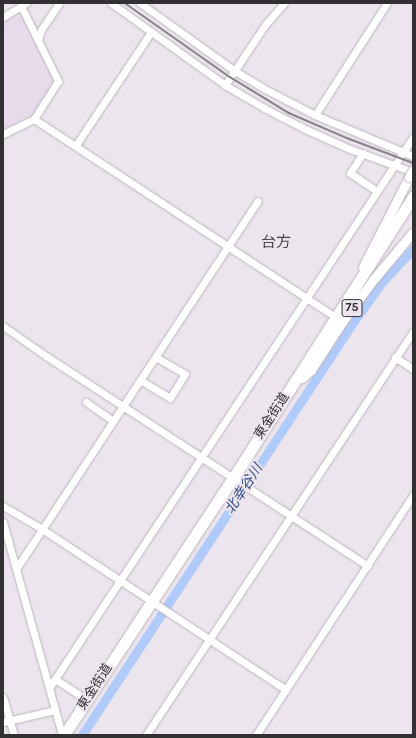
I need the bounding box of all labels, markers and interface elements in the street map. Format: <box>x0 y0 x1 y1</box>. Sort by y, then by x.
district label: 台方 <box>261 234 291 252</box>
road number: 75 <box>341 298 363 318</box>
street label: 東金街道 <box>251 390 293 442</box>
water label: 北幸谷川 <box>222 461 266 517</box>
street label: 東金街道 <box>74 661 116 713</box>

